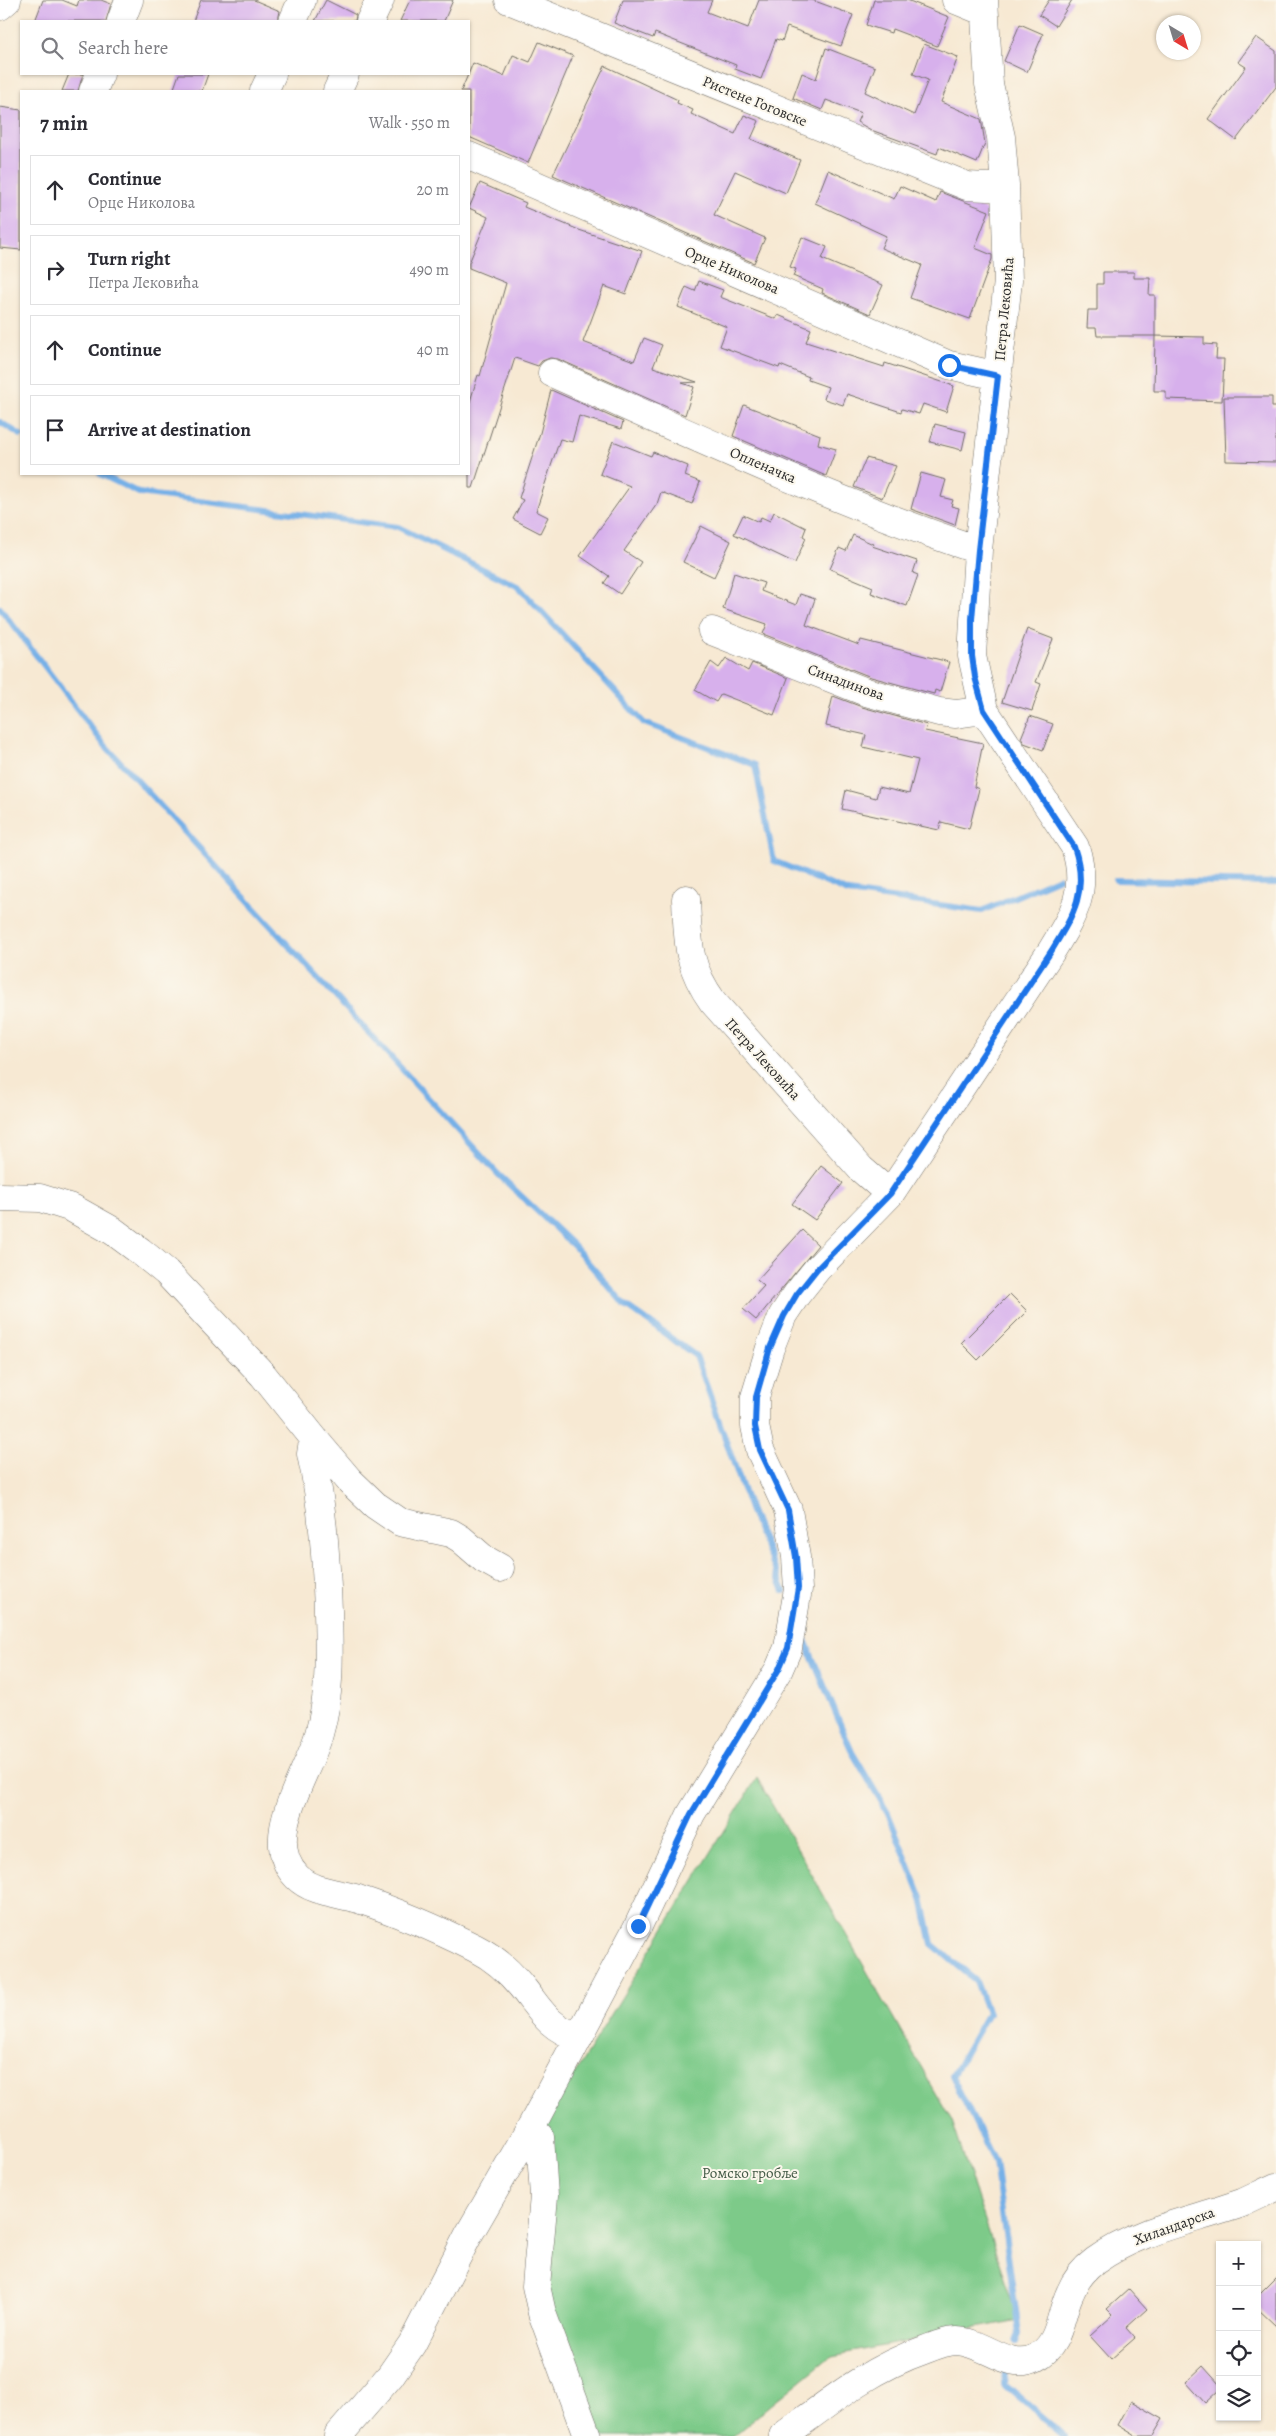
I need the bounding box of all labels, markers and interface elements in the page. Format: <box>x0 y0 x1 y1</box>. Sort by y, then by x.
north arrow <box>1156 15 1201 60</box>
search box <box>20 20 470 75</box>
icon: search <box>38 34 66 62</box>
text: Search here <box>78 35 168 61</box>
street label: Ристене Гоговске <box>700 71 810 131</box>
text: 7 min <box>40 109 88 137</box>
text: Walk · 550 m <box>369 112 450 134</box>
text: Continue <box>88 166 162 192</box>
icon: ahead <box>41 176 69 204</box>
text: 20 m <box>416 179 449 201</box>
text: Орце Николова <box>88 192 195 214</box>
street label: Орце Николова <box>682 241 782 299</box>
text: Turn right <box>88 246 170 272</box>
icon: right <box>41 256 69 284</box>
street label: Петра Лековића <box>990 256 1018 362</box>
text: 490 m <box>409 259 449 281</box>
text: Петра Лековића <box>88 272 199 294</box>
icon: ahead <box>41 336 69 364</box>
text: Continue <box>88 337 162 363</box>
text: 40 m <box>417 339 449 361</box>
route start <box>938 354 961 377</box>
icon: arrive <box>41 416 69 444</box>
text: Arrive at destination <box>88 417 251 443</box>
street label: Опленачка <box>727 442 799 488</box>
street label: Синадинова <box>805 659 887 705</box>
street label: Петра Лековића <box>721 1014 805 1104</box>
route end <box>627 1915 650 1938</box>
park label: Ромско гробље <box>702 2163 798 2183</box>
street label: Хиландарска <box>1131 2202 1217 2250</box>
map controls <box>1216 2241 1261 2421</box>
button: + <box>1216 2241 1261 2286</box>
button: − <box>1216 2286 1261 2331</box>
button: locate <box>1216 2331 1261 2376</box>
button: layers <box>1216 2376 1261 2421</box>

